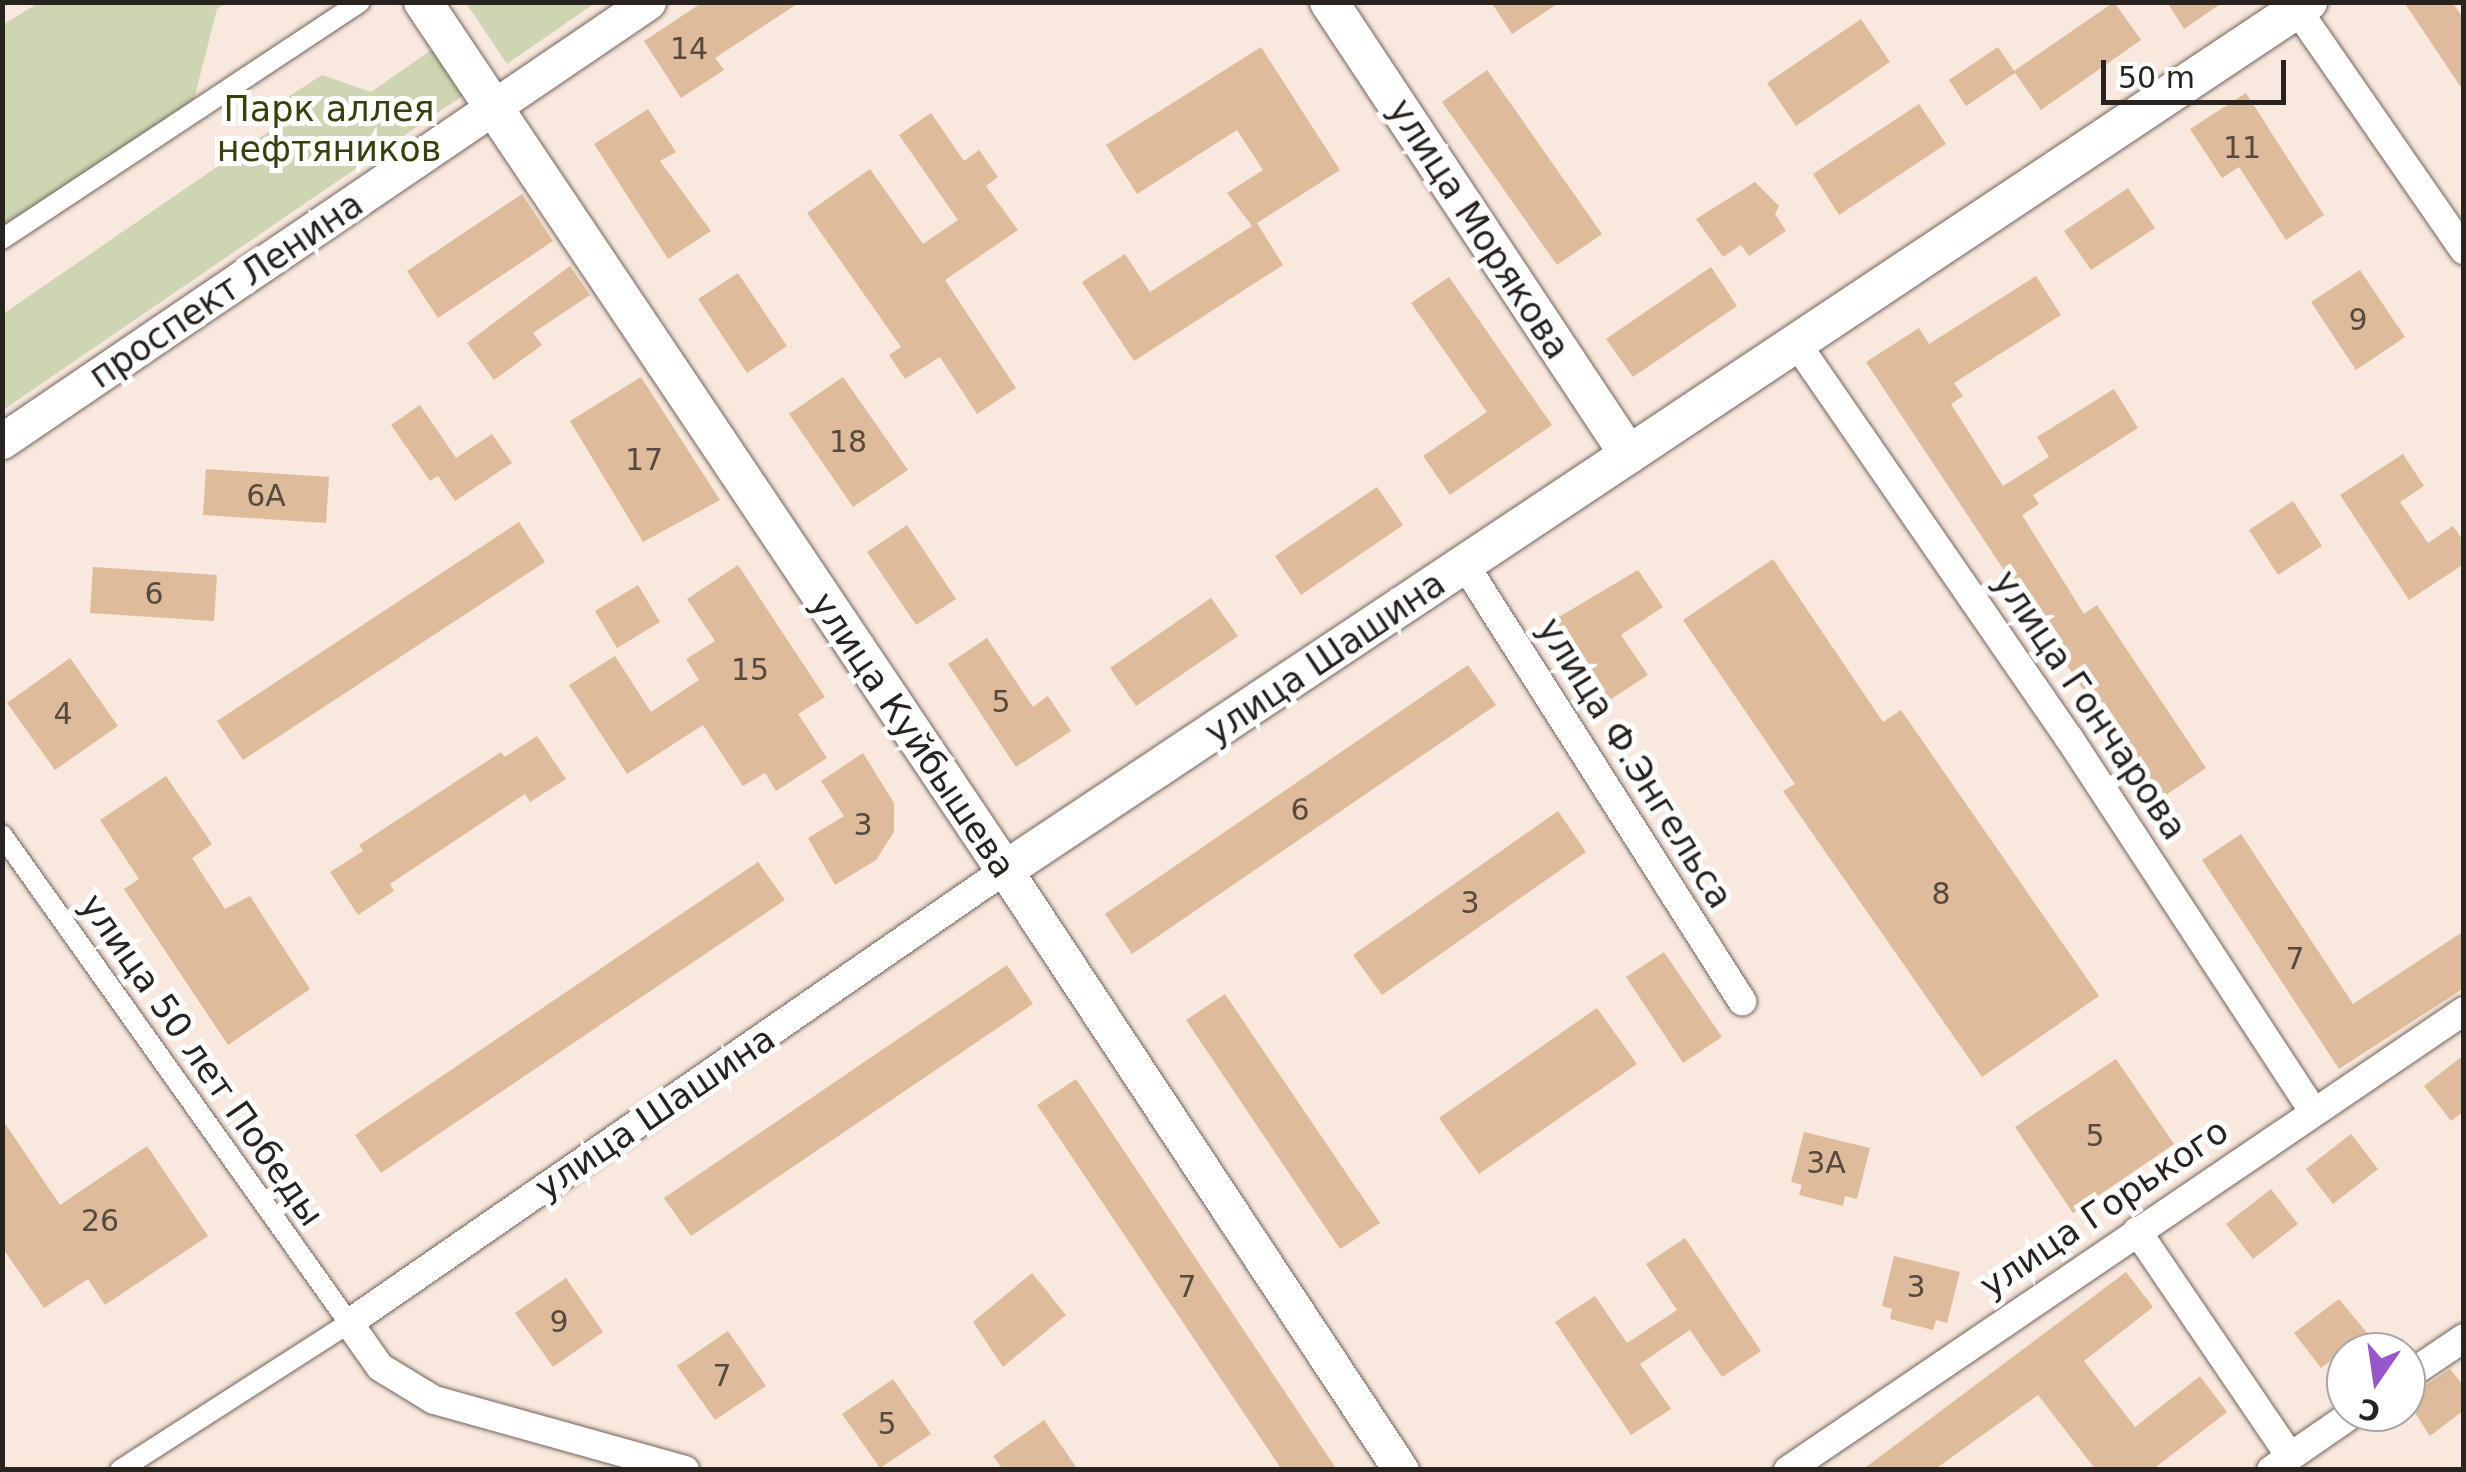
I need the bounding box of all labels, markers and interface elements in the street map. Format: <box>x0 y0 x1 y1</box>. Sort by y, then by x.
house number: 14 <box>670 31 708 67</box>
scale bar <box>2106 40 2291 102</box>
text: 50 m <box>2118 60 2195 95</box>
park label: Парк аллея нефтяников <box>217 88 441 170</box>
street label: улица Морякова <box>1379 91 1579 367</box>
house number: 11 <box>2223 130 2261 166</box>
street label: проспект Ленина <box>81 183 371 397</box>
house number: 9 <box>2348 302 2368 338</box>
house number: 18 <box>829 424 867 460</box>
house number: 17 <box>625 442 663 478</box>
house number: 6А <box>246 478 286 514</box>
street label: улица Шашина <box>1197 562 1453 754</box>
street label: улица Гончарова <box>1984 562 2196 848</box>
house number: 6 <box>144 576 164 612</box>
street label: улица Куйбышева <box>802 584 1024 886</box>
street label: улица Ф.Энгельса <box>1529 610 1741 916</box>
house number: 15 <box>731 652 769 688</box>
house number: 5 <box>991 684 1011 720</box>
house number: 4 <box>53 696 73 732</box>
house number: 6 <box>1290 792 1310 828</box>
house number: 3 <box>853 807 873 843</box>
house number: 8 <box>1931 876 1951 912</box>
house number: 3 <box>1460 885 1480 921</box>
street label: улица 50 лет Победы <box>71 886 333 1234</box>
house number: 7 <box>2285 941 2305 977</box>
street label: улица Шашина <box>527 1017 783 1209</box>
street label: улица Горького <box>1972 1109 2236 1307</box>
house number: 5 <box>2085 1118 2105 1154</box>
house number: 3А <box>1806 1145 1846 1181</box>
house number: 26 <box>81 1203 119 1239</box>
house number: 7 <box>1177 1269 1197 1305</box>
house number: 3 <box>1906 1269 1926 1305</box>
house number: 9 <box>549 1304 569 1340</box>
north arrow <box>2326 1332 2426 1432</box>
house number: 7 <box>712 1358 732 1394</box>
text: С <box>2356 1391 2383 1428</box>
house number: 5 <box>877 1406 897 1442</box>

